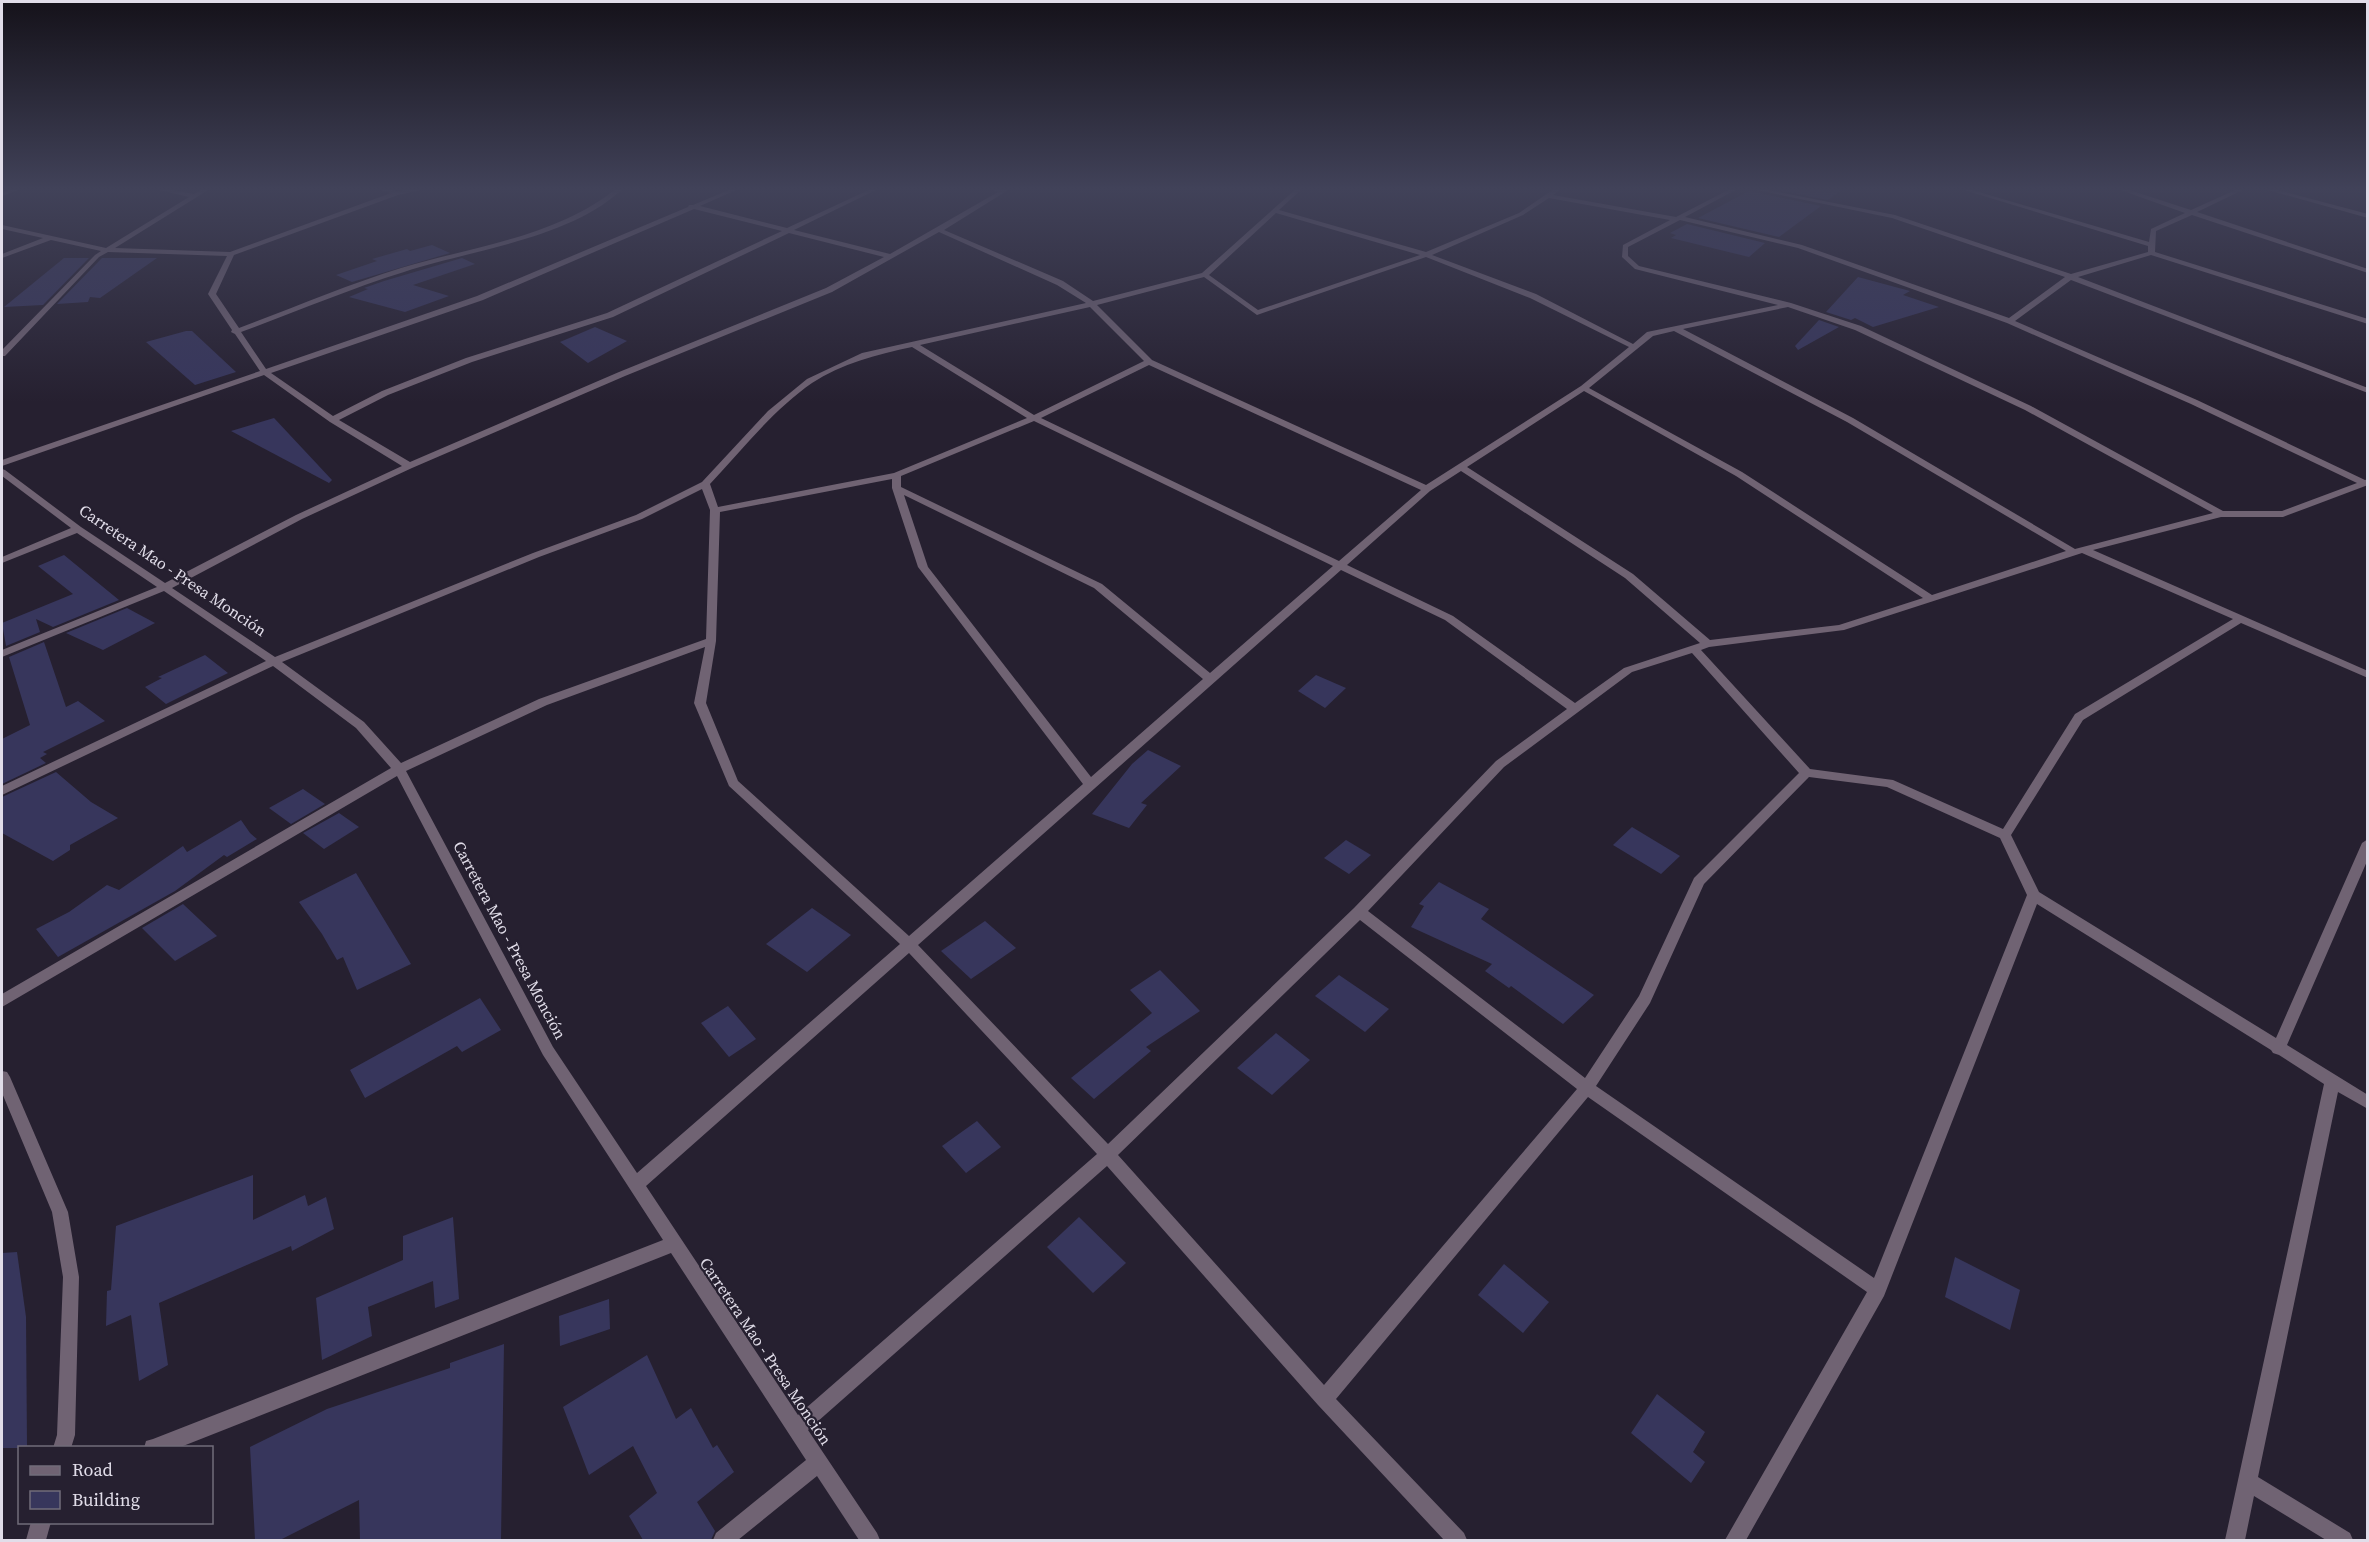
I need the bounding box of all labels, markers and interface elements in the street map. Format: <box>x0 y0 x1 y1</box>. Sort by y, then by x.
street label: Carretera Mao - Presa Monción <box>75 499 271 641</box>
street label: Carretera Mao - Presa Monción <box>448 837 572 1043</box>
street label: Carretera Mao - Presa Monción <box>695 1253 837 1449</box>
legend <box>18 1446 213 1524</box>
text: Road <box>72 1457 113 1482</box>
text: Building <box>72 1487 140 1512</box>

